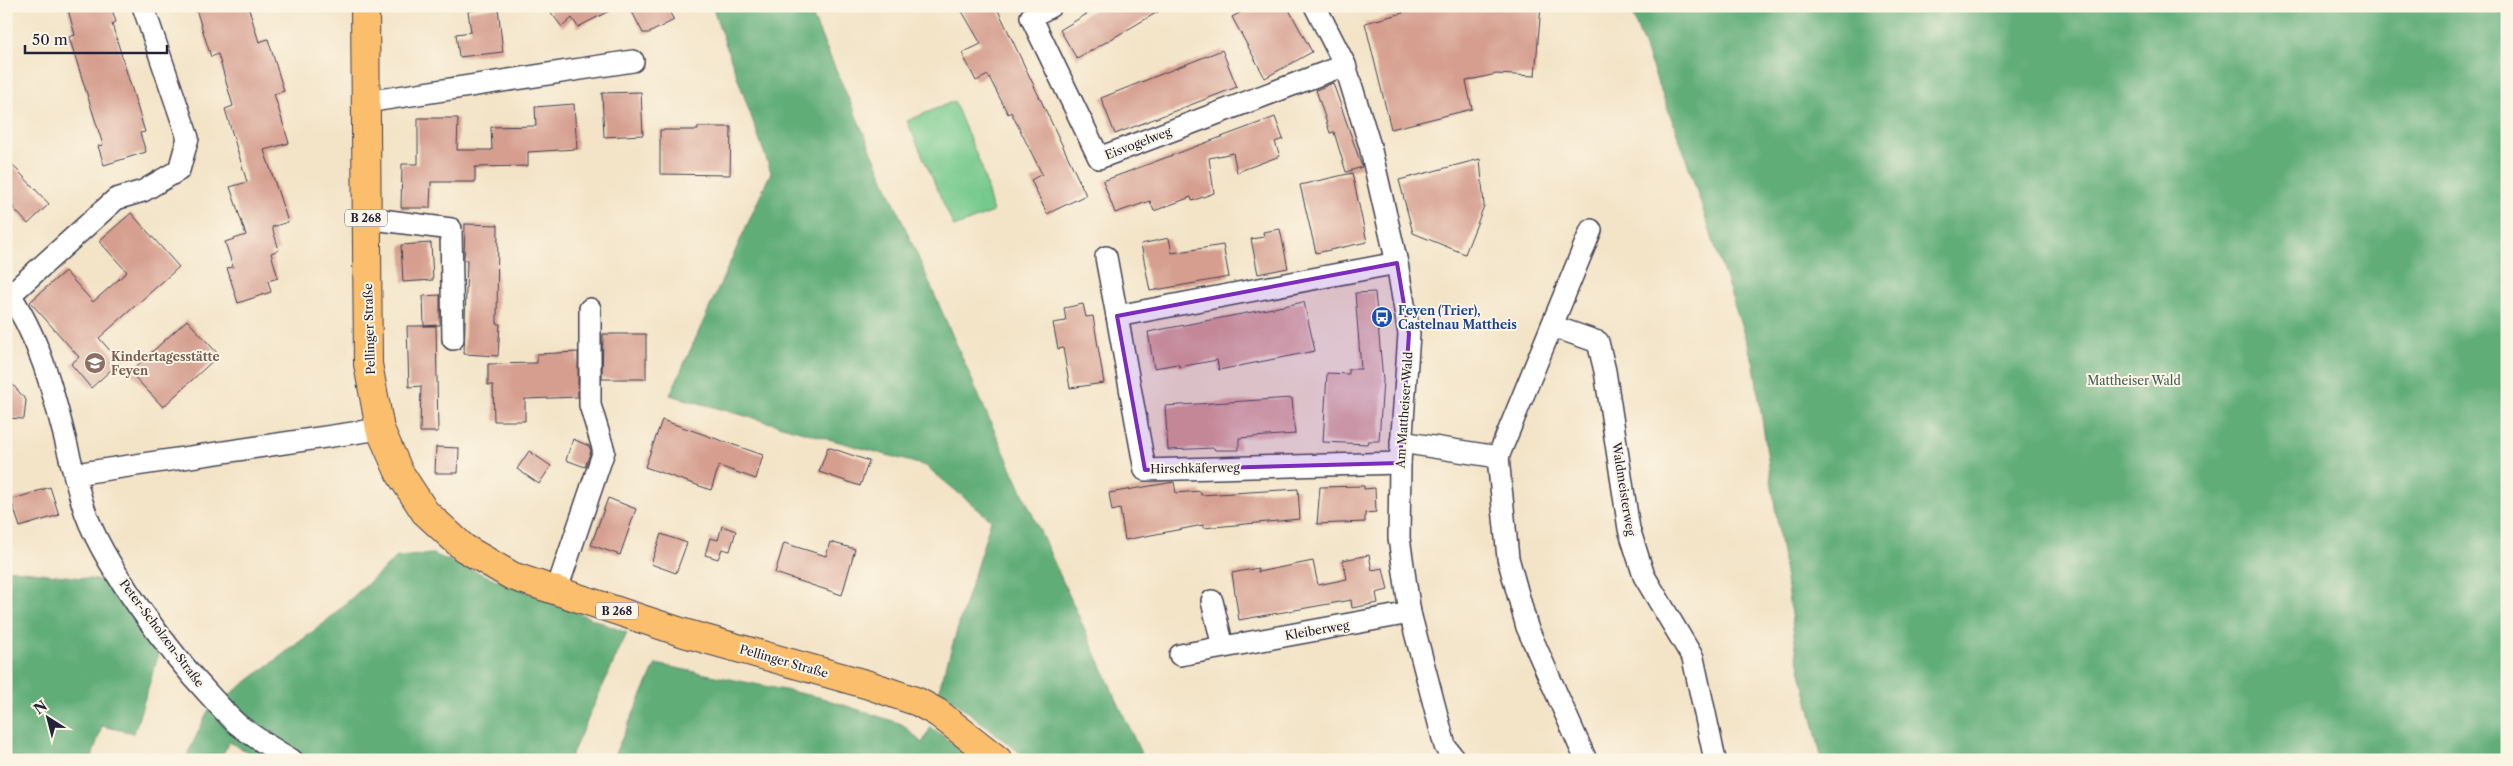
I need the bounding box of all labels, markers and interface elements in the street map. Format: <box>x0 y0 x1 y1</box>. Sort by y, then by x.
scale bar <box>25 22 168 54</box>
text: 50 m <box>32 30 68 49</box>
street label: Eisvogelweg <box>1103 123 1174 162</box>
road number: B 268 <box>345 210 387 227</box>
street label: Pellinger Straße <box>360 283 378 375</box>
place label: Feyen (Trier), Castelnau Mattheis <box>1398 303 1517 332</box>
bus stop icon: Feyen (Trier), Castelnau Mattheis <box>1370 305 1394 329</box>
place label: Kindertagesstätte Feyen <box>111 349 220 378</box>
school or university icon: Kindertagesstätte Feyen <box>83 351 107 375</box>
street label: Am Mattheiser Wald <box>1392 351 1416 470</box>
park label: Mattheiser Wald <box>2087 373 2181 388</box>
street label: Waldmeisterweg <box>1609 440 1639 538</box>
street label: Hirschkäferweg <box>1150 460 1241 476</box>
street label: Peter-Scholzen-Straße <box>117 576 208 690</box>
road number: B 268 <box>596 602 638 620</box>
street label: Kleiberweg <box>1284 617 1351 643</box>
street label: Pellinger Straße <box>738 641 830 681</box>
north arrow <box>22 694 72 744</box>
text: N <box>30 697 51 718</box>

